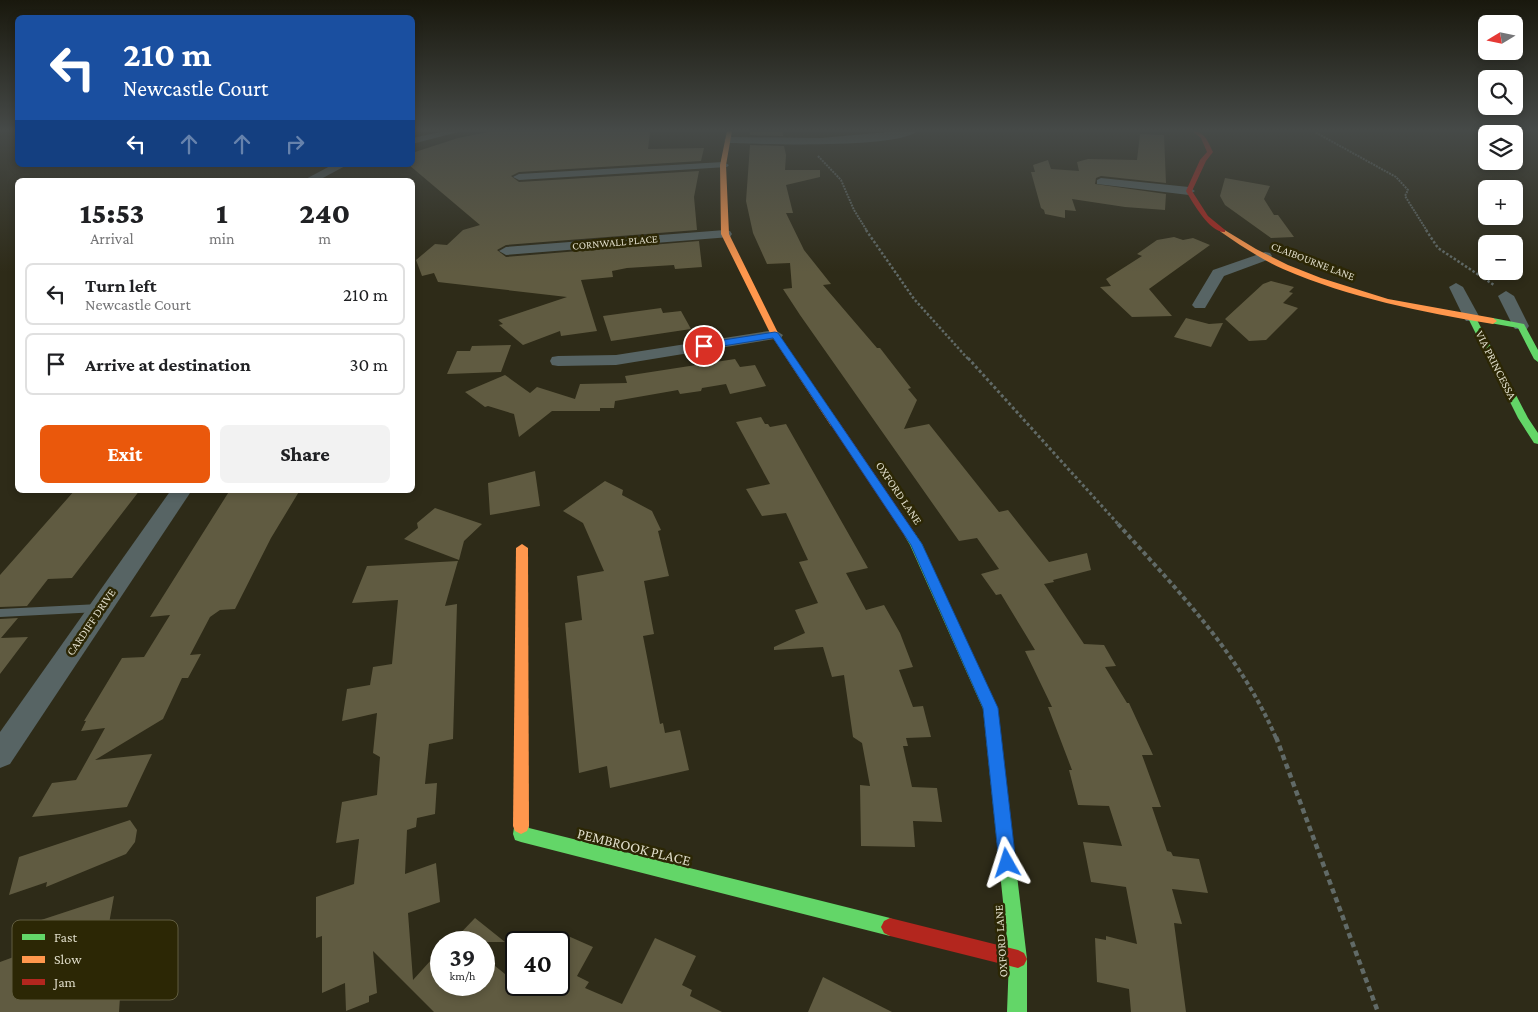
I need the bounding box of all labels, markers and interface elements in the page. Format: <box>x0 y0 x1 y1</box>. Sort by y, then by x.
north arrow <box>1478 15 1522 60</box>
map controls <box>1478 15 1523 280</box>
icon: left <box>40 35 105 100</box>
text: 210 m <box>123 35 212 74</box>
button: search <box>1478 70 1523 115</box>
text: Newcastle Court <box>123 76 268 101</box>
button: layers <box>1478 125 1523 170</box>
icon: left <box>122 130 150 158</box>
icon: ahead <box>175 130 203 158</box>
icon: ahead <box>228 130 256 158</box>
icon: right <box>281 130 309 158</box>
button: + <box>1478 180 1523 225</box>
text: 15:53 <box>80 196 144 229</box>
text: 1 <box>216 196 228 229</box>
text: 240 <box>299 196 350 229</box>
text: Arrival <box>90 230 134 247</box>
text: min <box>209 230 235 247</box>
text: m <box>318 230 331 247</box>
street label: CORNWALL PLACE <box>572 232 658 252</box>
button: − <box>1478 235 1523 280</box>
street label: CLAIBOURNE LANE <box>1270 240 1356 282</box>
text: Turn left <box>85 275 157 296</box>
icon: left <box>42 280 70 308</box>
text: 210 m <box>343 284 388 305</box>
text: Newcastle Court <box>85 296 191 313</box>
pin <box>683 325 725 367</box>
street label: VIA PRINCESSA <box>1473 328 1519 402</box>
icon: arrive <box>690 332 718 360</box>
icon: arrive <box>42 350 70 378</box>
text: Arrive at destination <box>85 354 251 375</box>
text: 30 m <box>349 354 388 375</box>
button: Exit <box>40 425 210 483</box>
button: Share <box>220 425 390 483</box>
street label: OXFORD LANE <box>873 459 925 527</box>
street label: CARDIFF DRIVE <box>63 585 119 658</box>
street label: PEMBROOK PLACE <box>576 825 692 869</box>
position arrow <box>980 836 1032 888</box>
street label: OXFORD LANE <box>991 904 1011 978</box>
legend <box>12 920 178 1000</box>
text: Fast <box>54 929 78 945</box>
speed limit sign: 40 <box>505 931 570 996</box>
text: 39 <box>450 944 475 971</box>
text: Slow <box>54 951 82 967</box>
text: km/h <box>450 969 475 983</box>
text: Jam <box>52 974 76 990</box>

